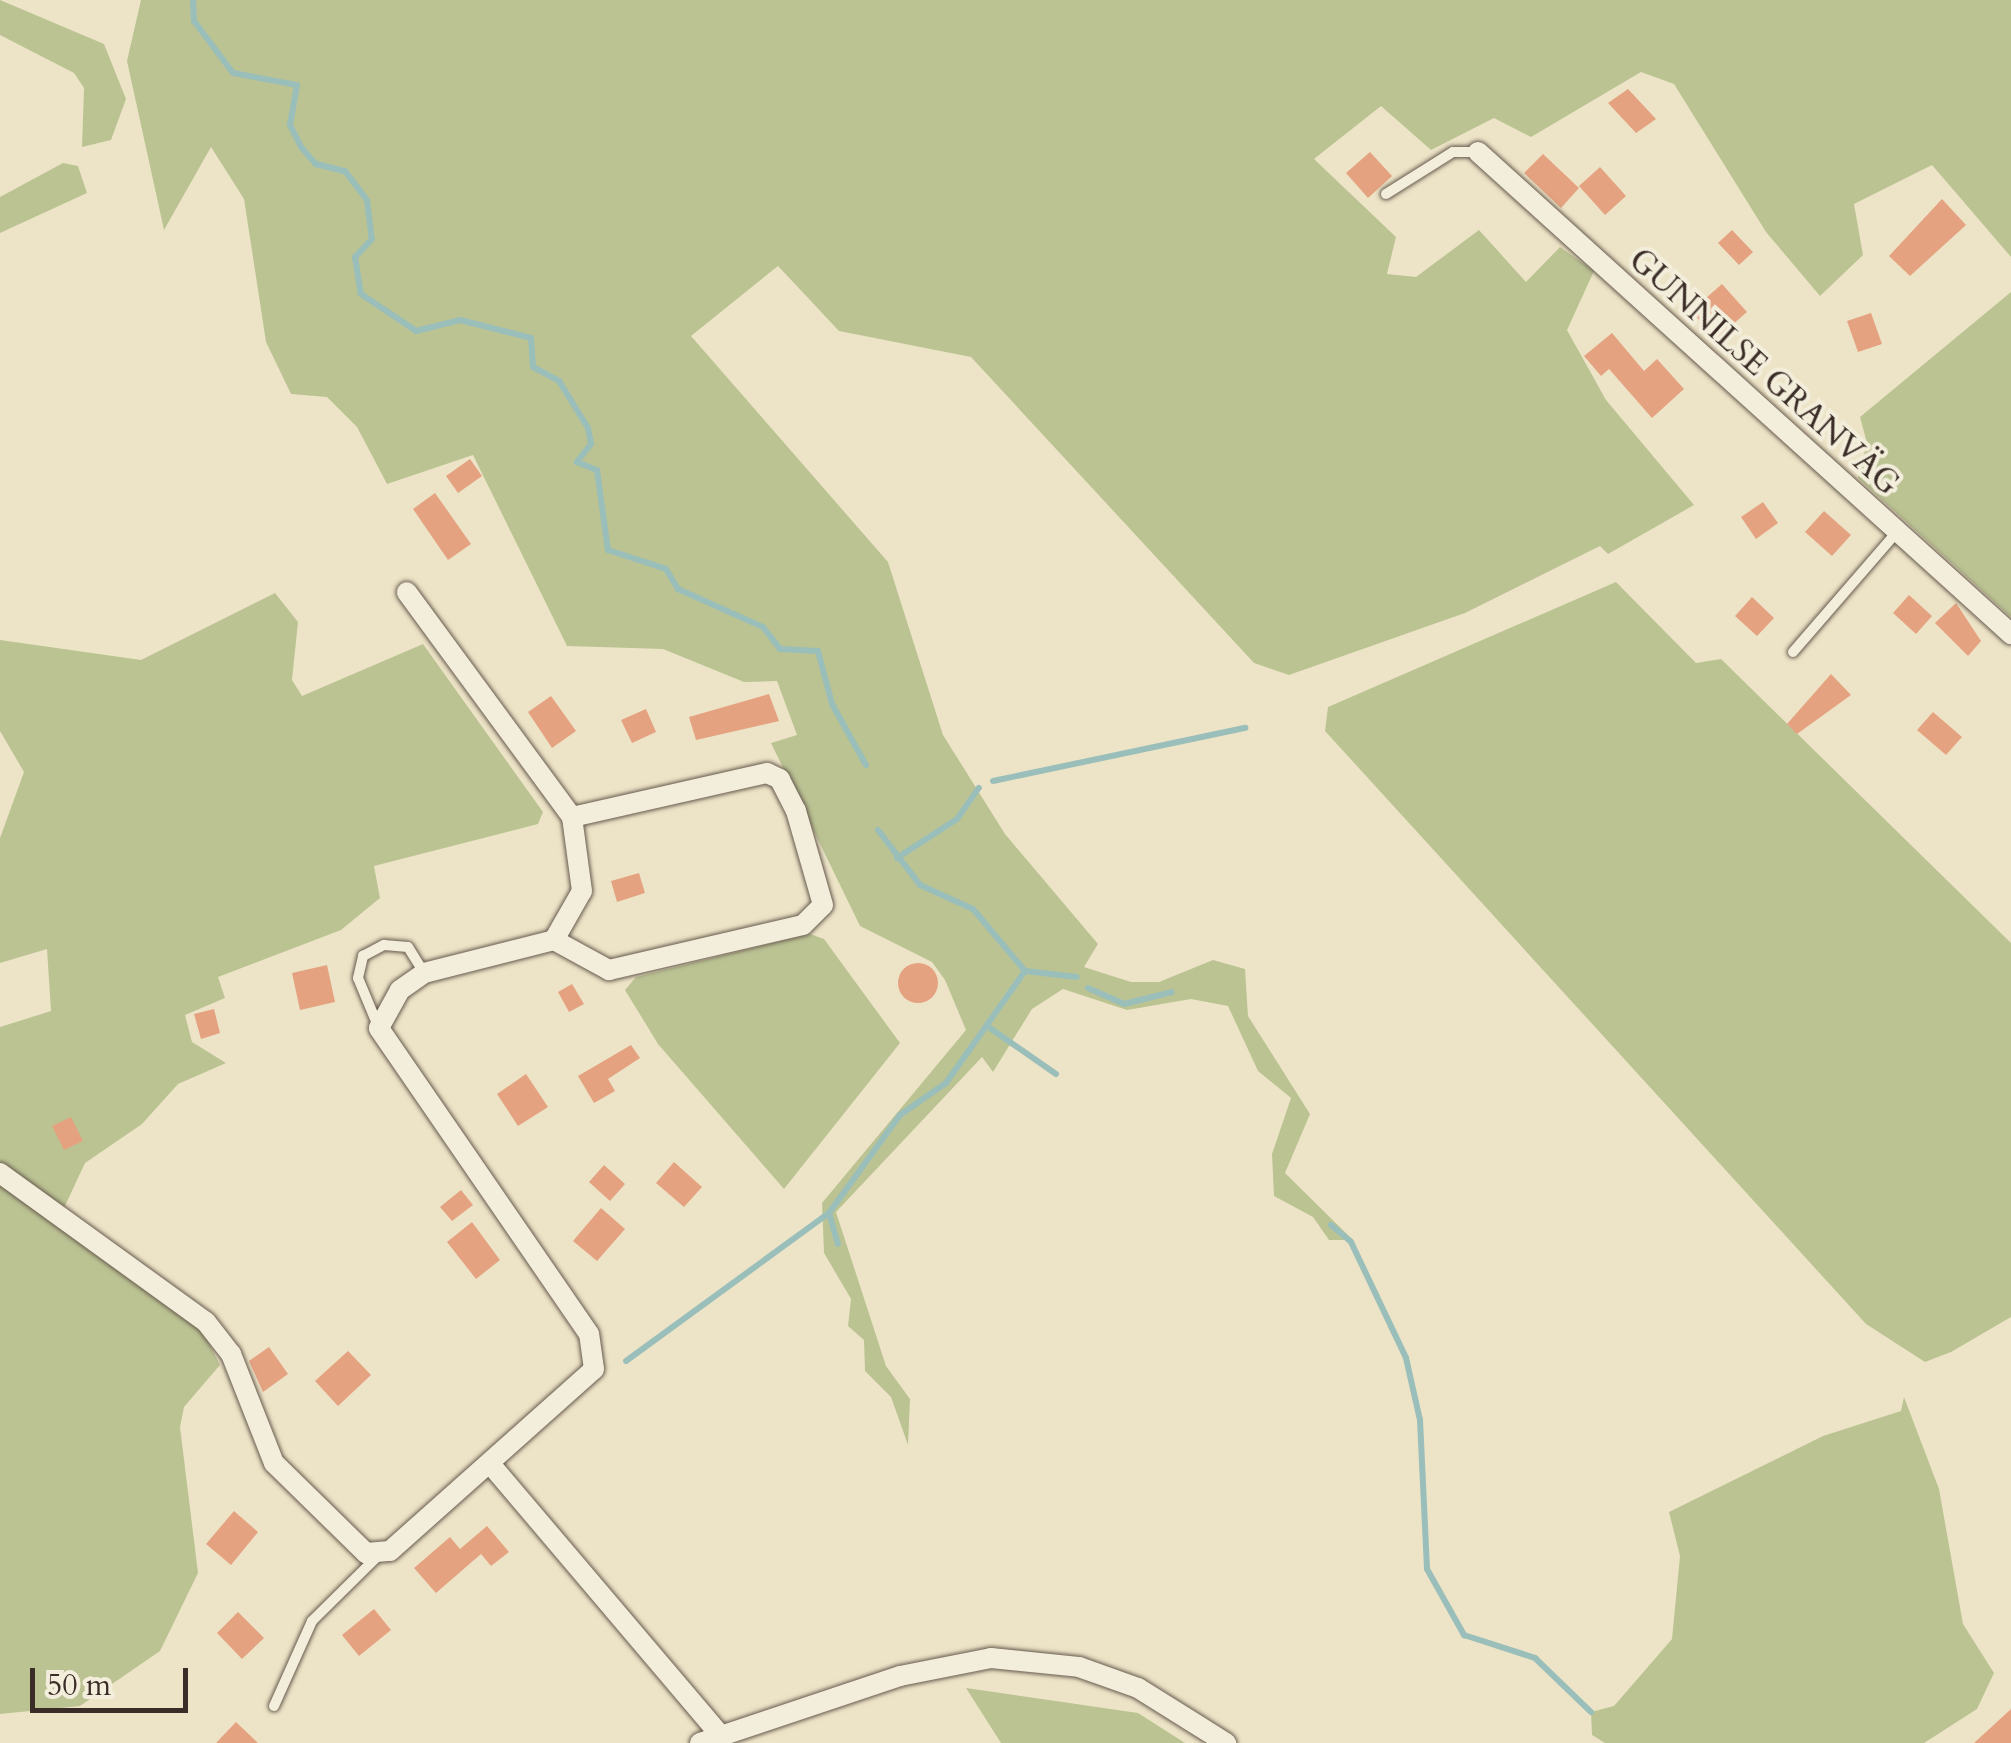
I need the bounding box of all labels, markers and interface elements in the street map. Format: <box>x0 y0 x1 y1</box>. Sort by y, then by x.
street label: GUNNILSE GRANVÄG <box>1621 241 1907 503</box>
scale bar <box>35 1648 192 1710</box>
text: 50 m <box>47 1665 111 1706</box>

